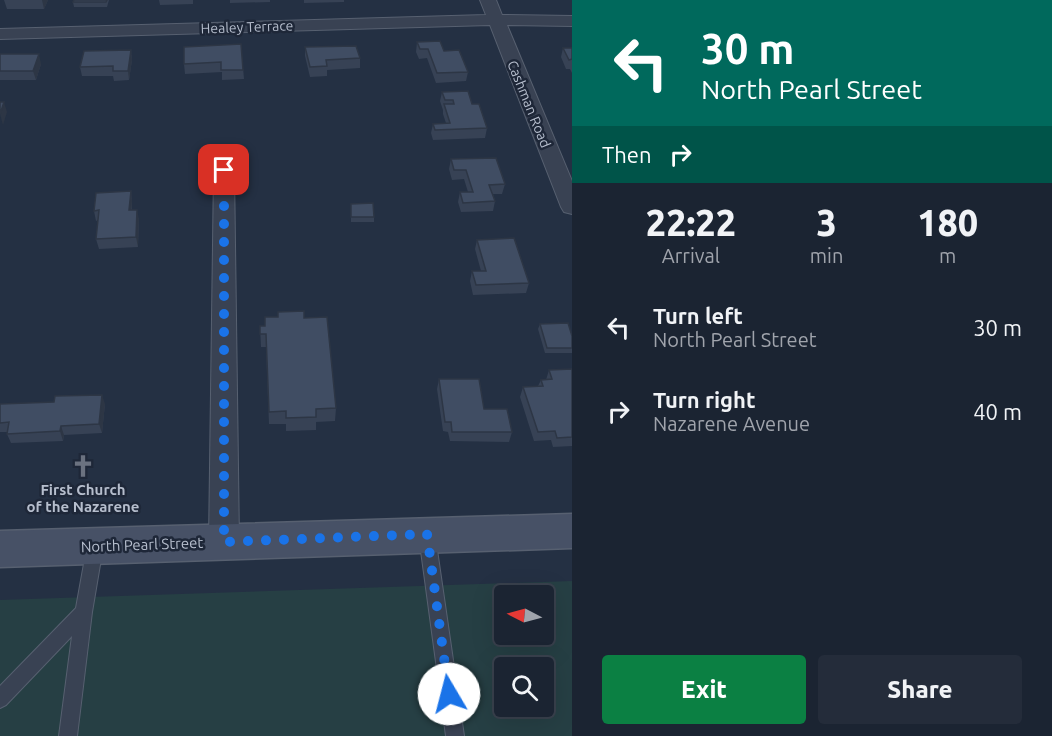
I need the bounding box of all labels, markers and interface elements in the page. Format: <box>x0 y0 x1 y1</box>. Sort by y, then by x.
street label: Healey Terrace <box>200 17 294 37</box>
icon: left <box>602 24 680 102</box>
text: 30 m <box>701 25 795 72</box>
street label: Cashman Road <box>504 58 554 150</box>
text: North Pearl Street <box>701 74 922 104</box>
icon: right <box>664 138 697 171</box>
text: Then <box>602 142 652 167</box>
pin <box>198 144 249 195</box>
icon: arrive <box>207 153 240 186</box>
text: 22:22 <box>646 202 736 243</box>
text: 3 <box>816 202 837 243</box>
text: 180 <box>917 202 978 243</box>
text: Arrival <box>662 244 720 267</box>
text: min <box>810 244 843 267</box>
text: m <box>939 244 956 267</box>
text: Turn left <box>653 303 743 328</box>
icon: left <box>602 311 635 344</box>
text: 30 m <box>973 315 1022 340</box>
text: North Pearl Street <box>653 328 817 351</box>
text: Turn right <box>653 387 755 412</box>
icon: right <box>602 395 635 428</box>
text: 40 m <box>973 399 1022 424</box>
text: Nazarene Avenue <box>653 412 810 435</box>
church icon: First Church of the Nazarene <box>70 453 96 479</box>
place label: First Church of the Nazarene <box>27 481 139 515</box>
street label: North Pearl Street <box>80 534 204 555</box>
north arrow <box>494 585 554 645</box>
map controls <box>494 585 554 717</box>
button: Exit <box>602 655 806 724</box>
button: Share <box>818 655 1022 724</box>
button: search <box>494 657 554 717</box>
position arrow <box>417 662 481 726</box>

